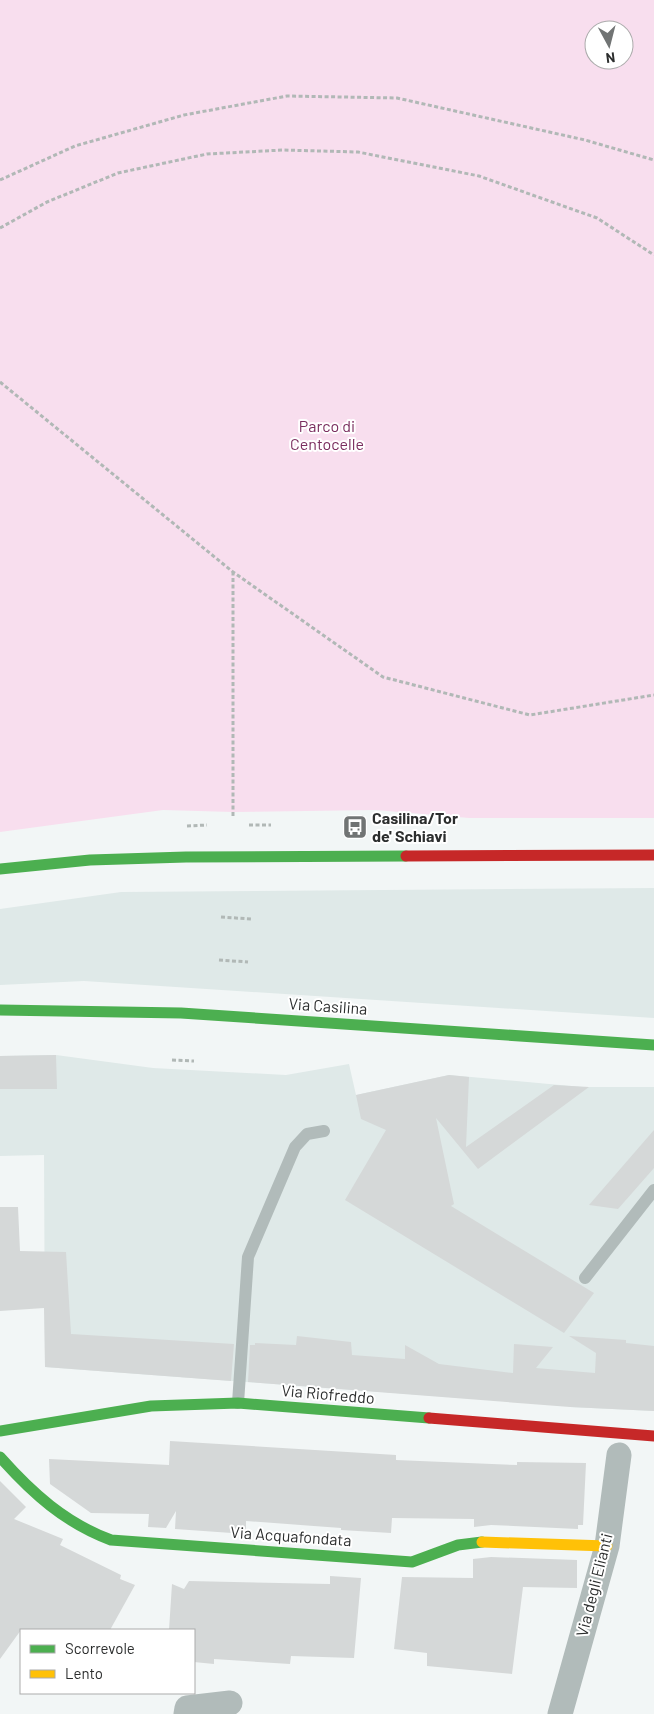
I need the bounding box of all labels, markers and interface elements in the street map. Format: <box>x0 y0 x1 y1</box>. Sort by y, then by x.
north arrow <box>584 20 634 70</box>
text: N <box>605 49 616 67</box>
park label: Parco di Centocelle <box>290 416 364 453</box>
place label: Casilina/Tor de' Schiavi <box>372 808 458 845</box>
bus stop icon: Casilina/Tor de' Schiavi <box>342 814 368 840</box>
street label: Via Casilina <box>288 993 368 1018</box>
street label: Via Riofreddo <box>281 1380 375 1407</box>
street label: Via Acquafondata <box>230 1522 352 1549</box>
street label: Via degli Elianti <box>571 1531 616 1639</box>
legend <box>20 1629 195 1694</box>
text: Scorrevole <box>65 1639 135 1657</box>
text: Lento <box>65 1664 103 1682</box>

